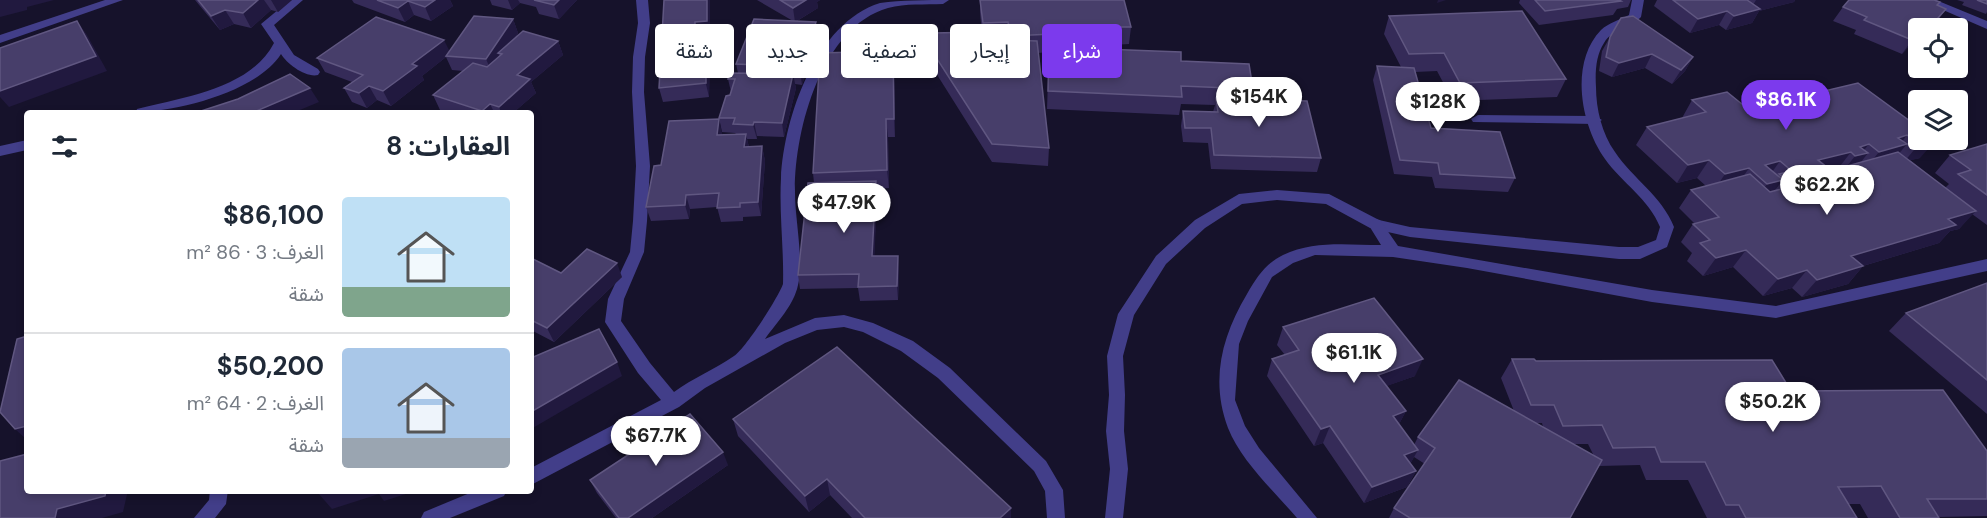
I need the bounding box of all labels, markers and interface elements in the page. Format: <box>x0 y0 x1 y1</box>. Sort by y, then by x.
map controls <box>1908 18 1968 150</box>
button: locate <box>1908 18 1968 78</box>
chip: شقة <box>655 24 734 78</box>
chip: جديد <box>746 24 829 78</box>
chip: تصفية <box>841 24 938 78</box>
chip: إيجار <box>950 24 1030 78</box>
chip: شراء <box>1042 24 1122 78</box>
pin: $154K <box>1217 77 1301 128</box>
pin: $86.1K <box>1737 80 1835 131</box>
pin: $128K <box>1396 82 1480 133</box>
text: $154K <box>1230 83 1288 109</box>
text: $86.1K <box>1755 86 1817 112</box>
text: $128K <box>1410 88 1466 114</box>
button: layers <box>1908 90 1968 150</box>
text: العقارات: 8 <box>386 129 510 163</box>
icon: filters <box>48 130 81 163</box>
pin: $62.2K <box>1778 165 1876 216</box>
text: $62.2K <box>1794 171 1860 197</box>
pin: $47.9K <box>795 183 893 234</box>
text: $47.9K <box>812 189 876 215</box>
text: $86,100 <box>223 198 324 232</box>
icon: home <box>390 221 462 293</box>
text: الغرف: 3 · 86 m² <box>186 239 324 265</box>
text: شقة <box>289 281 324 307</box>
pin: $61.1K <box>1305 333 1403 384</box>
text: $61.1K <box>1326 339 1382 365</box>
text: $50,200 <box>217 349 324 383</box>
icon: home <box>390 372 462 444</box>
pin: $50.2K <box>1724 382 1822 433</box>
text: $50.2K <box>1739 388 1807 414</box>
text: الغرف: 2 · 64 m² <box>187 390 324 416</box>
pin: $67.7K <box>607 416 705 467</box>
text: $67.7K <box>625 422 687 448</box>
text: شقة <box>289 432 324 458</box>

